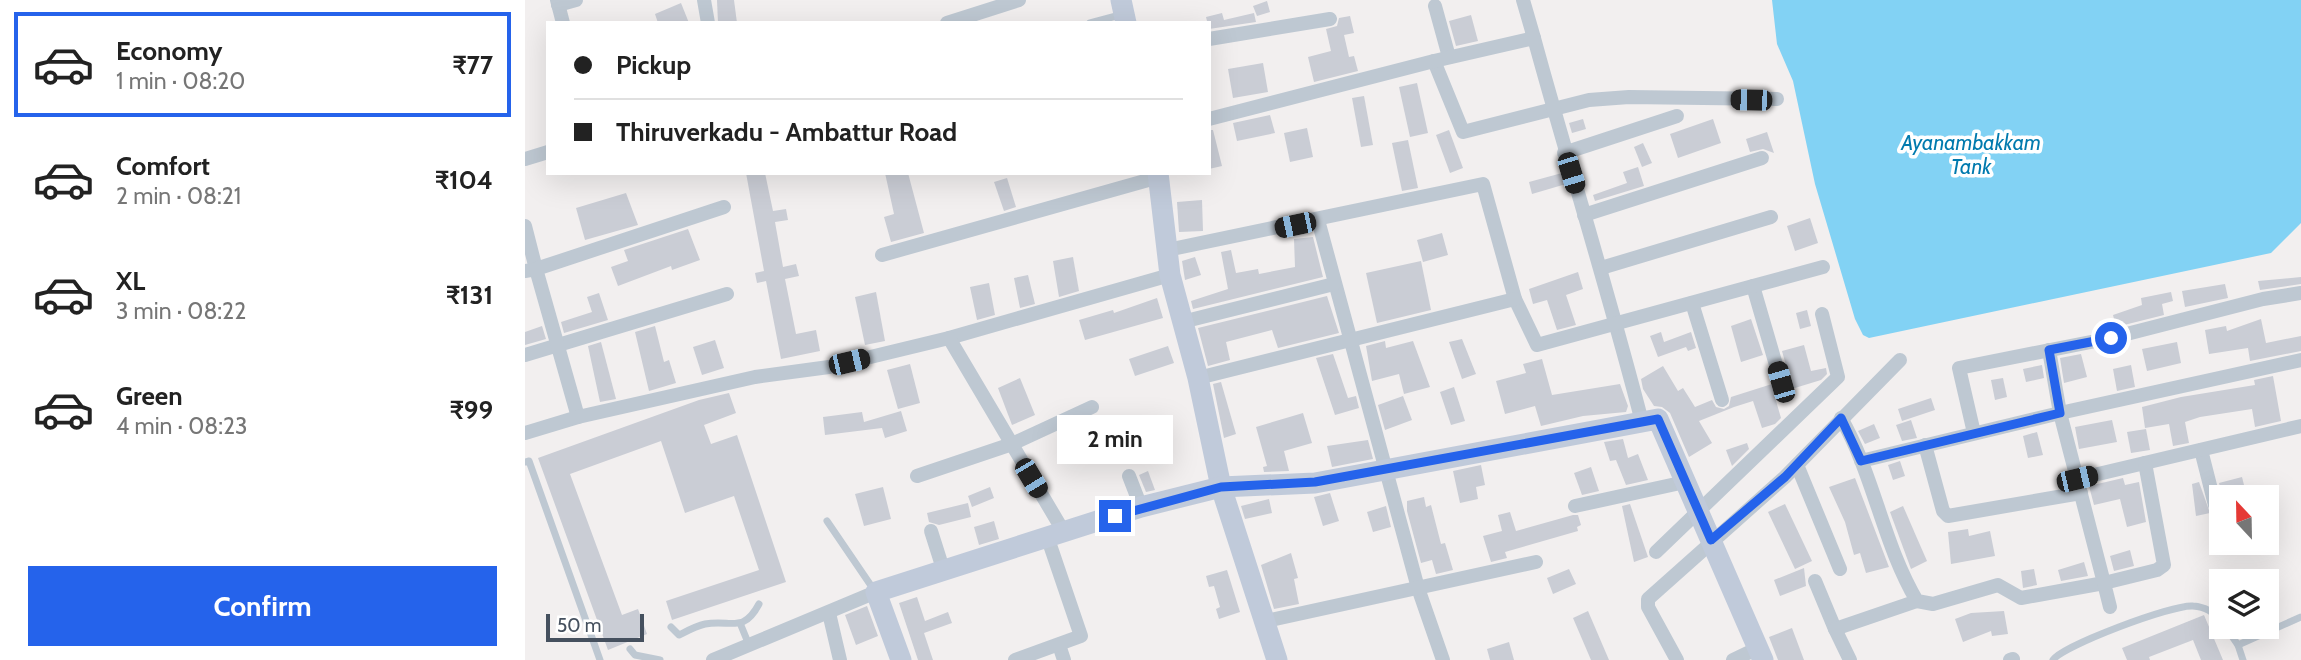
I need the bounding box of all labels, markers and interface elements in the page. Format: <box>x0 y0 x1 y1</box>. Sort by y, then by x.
icon: car <box>32 33 95 96</box>
text: Economy <box>116 35 222 67</box>
text: ₹77 <box>452 49 493 81</box>
text: Pickup <box>616 49 691 81</box>
text: 1 min · 08:20 <box>116 67 245 95</box>
car <box>1730 89 1773 111</box>
text: Thiruverkadu - Ambattur Road <box>616 116 957 148</box>
water label: Ayanambakkam Tank <box>1900 130 2041 179</box>
icon: car <box>32 148 95 211</box>
text: Comfort <box>116 150 210 182</box>
car <box>1555 150 1588 196</box>
text: ₹104 <box>435 164 493 196</box>
text: 2 min · 08:21 <box>116 182 241 210</box>
car <box>1273 210 1318 240</box>
icon: car <box>32 263 95 326</box>
text: XL <box>116 265 145 297</box>
text: ₹131 <box>446 279 493 311</box>
text: 3 min · 08:22 <box>116 297 246 325</box>
route start <box>2095 322 2127 354</box>
car <box>827 347 872 377</box>
car <box>1766 359 1797 405</box>
icon: car <box>32 378 95 441</box>
text: Green <box>116 380 183 412</box>
text: ₹99 <box>450 394 493 426</box>
text: 4 min · 08:23 <box>116 412 247 440</box>
callout: 2 min <box>1057 414 1173 463</box>
text: 2 min <box>1087 425 1143 453</box>
car <box>1012 455 1051 501</box>
car <box>2055 464 2100 494</box>
north arrow <box>2209 485 2279 555</box>
map controls <box>2209 485 2279 639</box>
route end <box>1099 500 1131 532</box>
button: Confirm <box>28 566 497 646</box>
button: layers <box>2209 569 2279 639</box>
scale bar <box>546 611 644 643</box>
text: 50 m <box>557 614 601 637</box>

